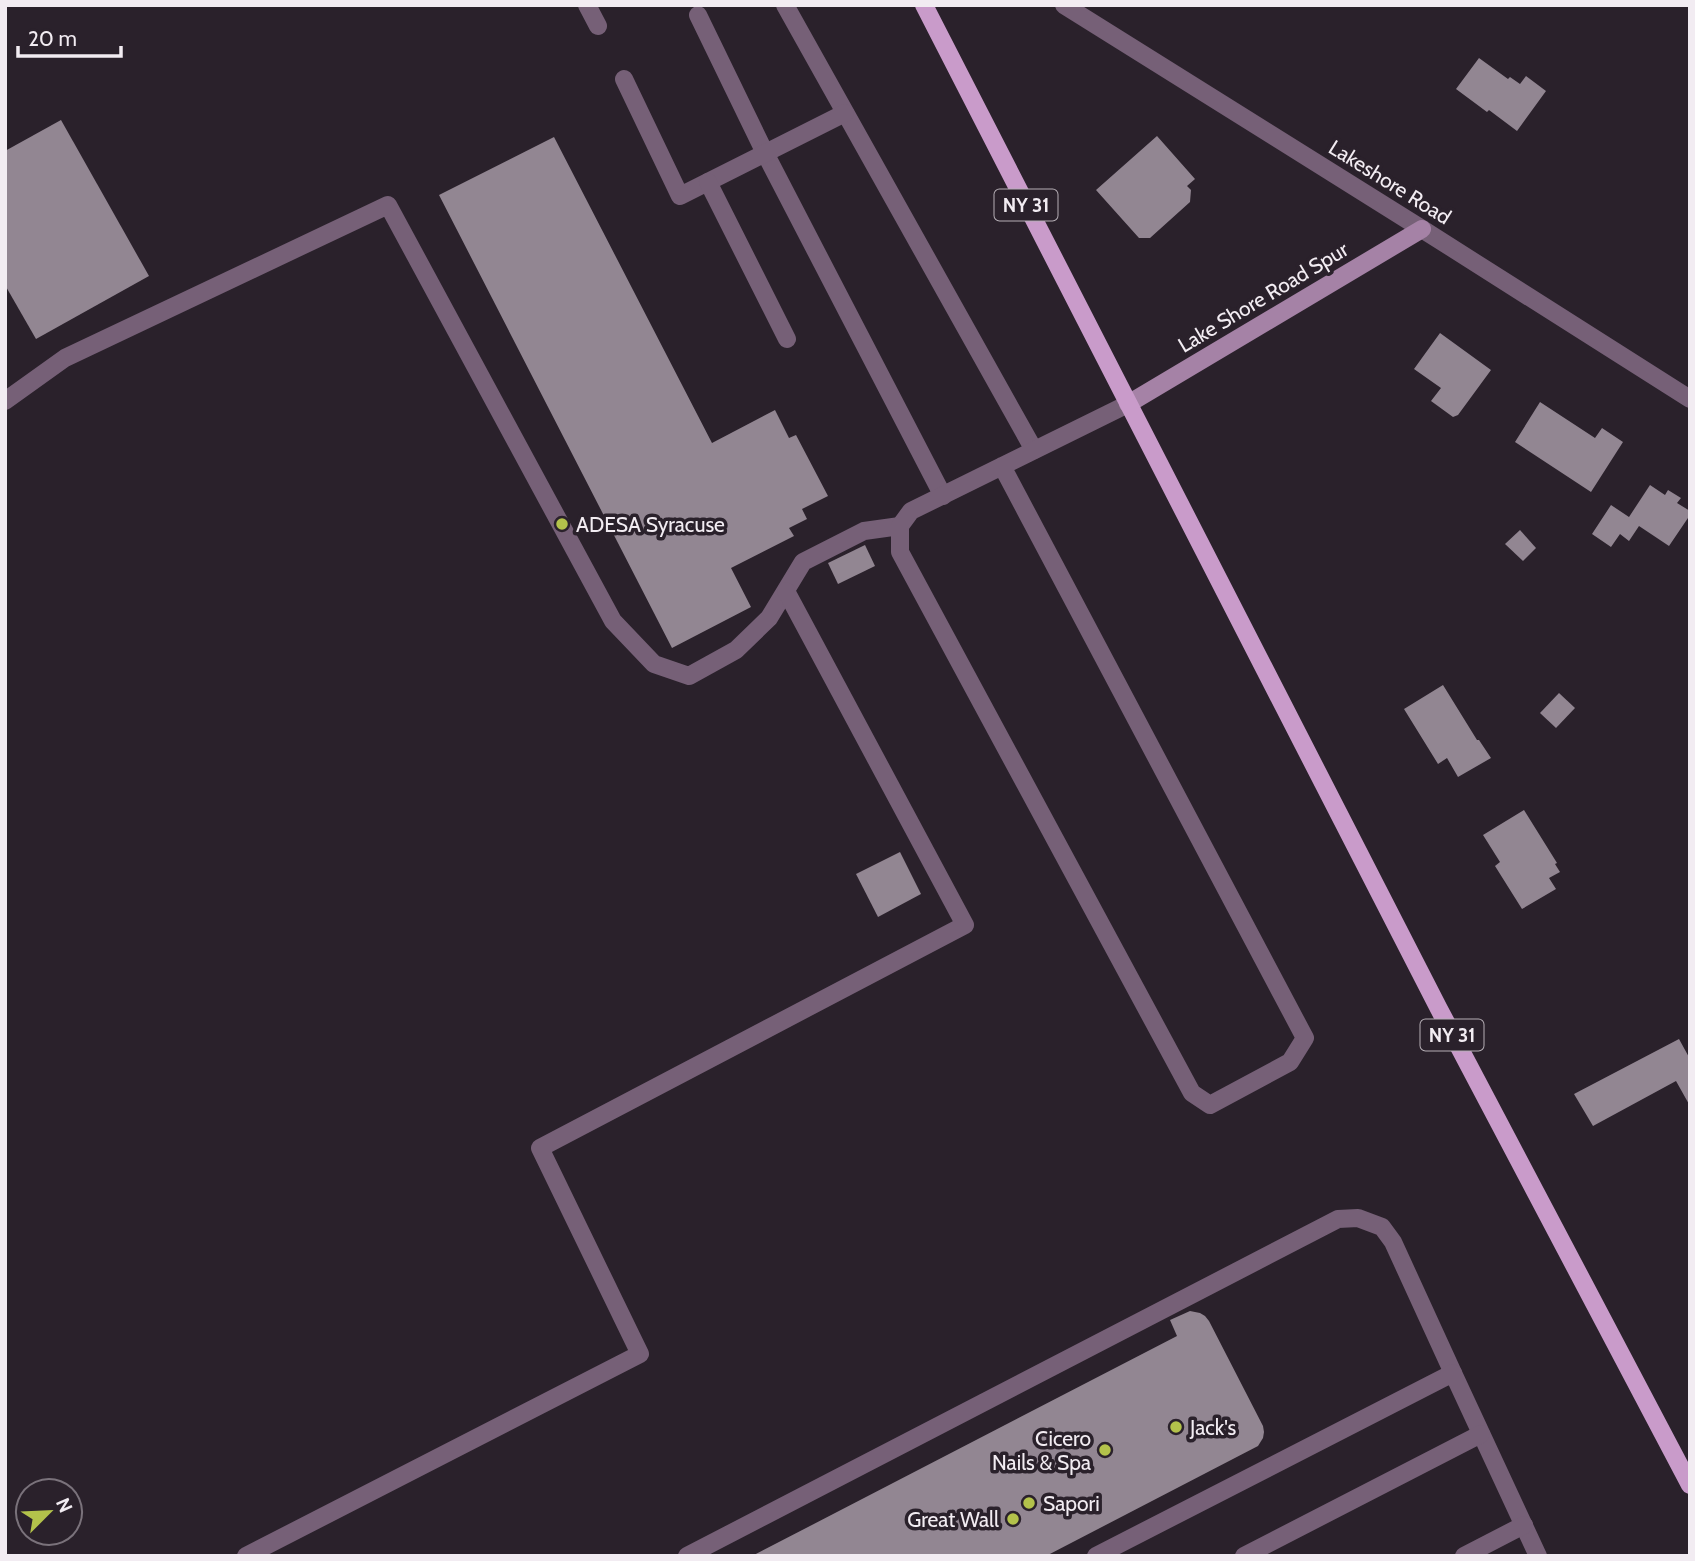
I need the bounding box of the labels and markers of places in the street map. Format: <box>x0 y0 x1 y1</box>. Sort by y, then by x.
place label: ADESA Syracuse <box>576 512 725 537</box>
marker: ADESA Syracuse <box>554 516 570 532</box>
place label: Jack's <box>1189 1415 1237 1440</box>
marker: Jack's <box>1168 1419 1184 1435</box>
place label: Cicero Nails & Spa <box>992 1426 1091 1475</box>
marker: Cicero Nails & Spa <box>1097 1442 1113 1458</box>
place label: Sapori <box>1043 1491 1100 1516</box>
marker: Sapori <box>1021 1495 1037 1511</box>
place label: Great Wall <box>907 1507 999 1532</box>
marker: Great Wall <box>1005 1511 1021 1527</box>

